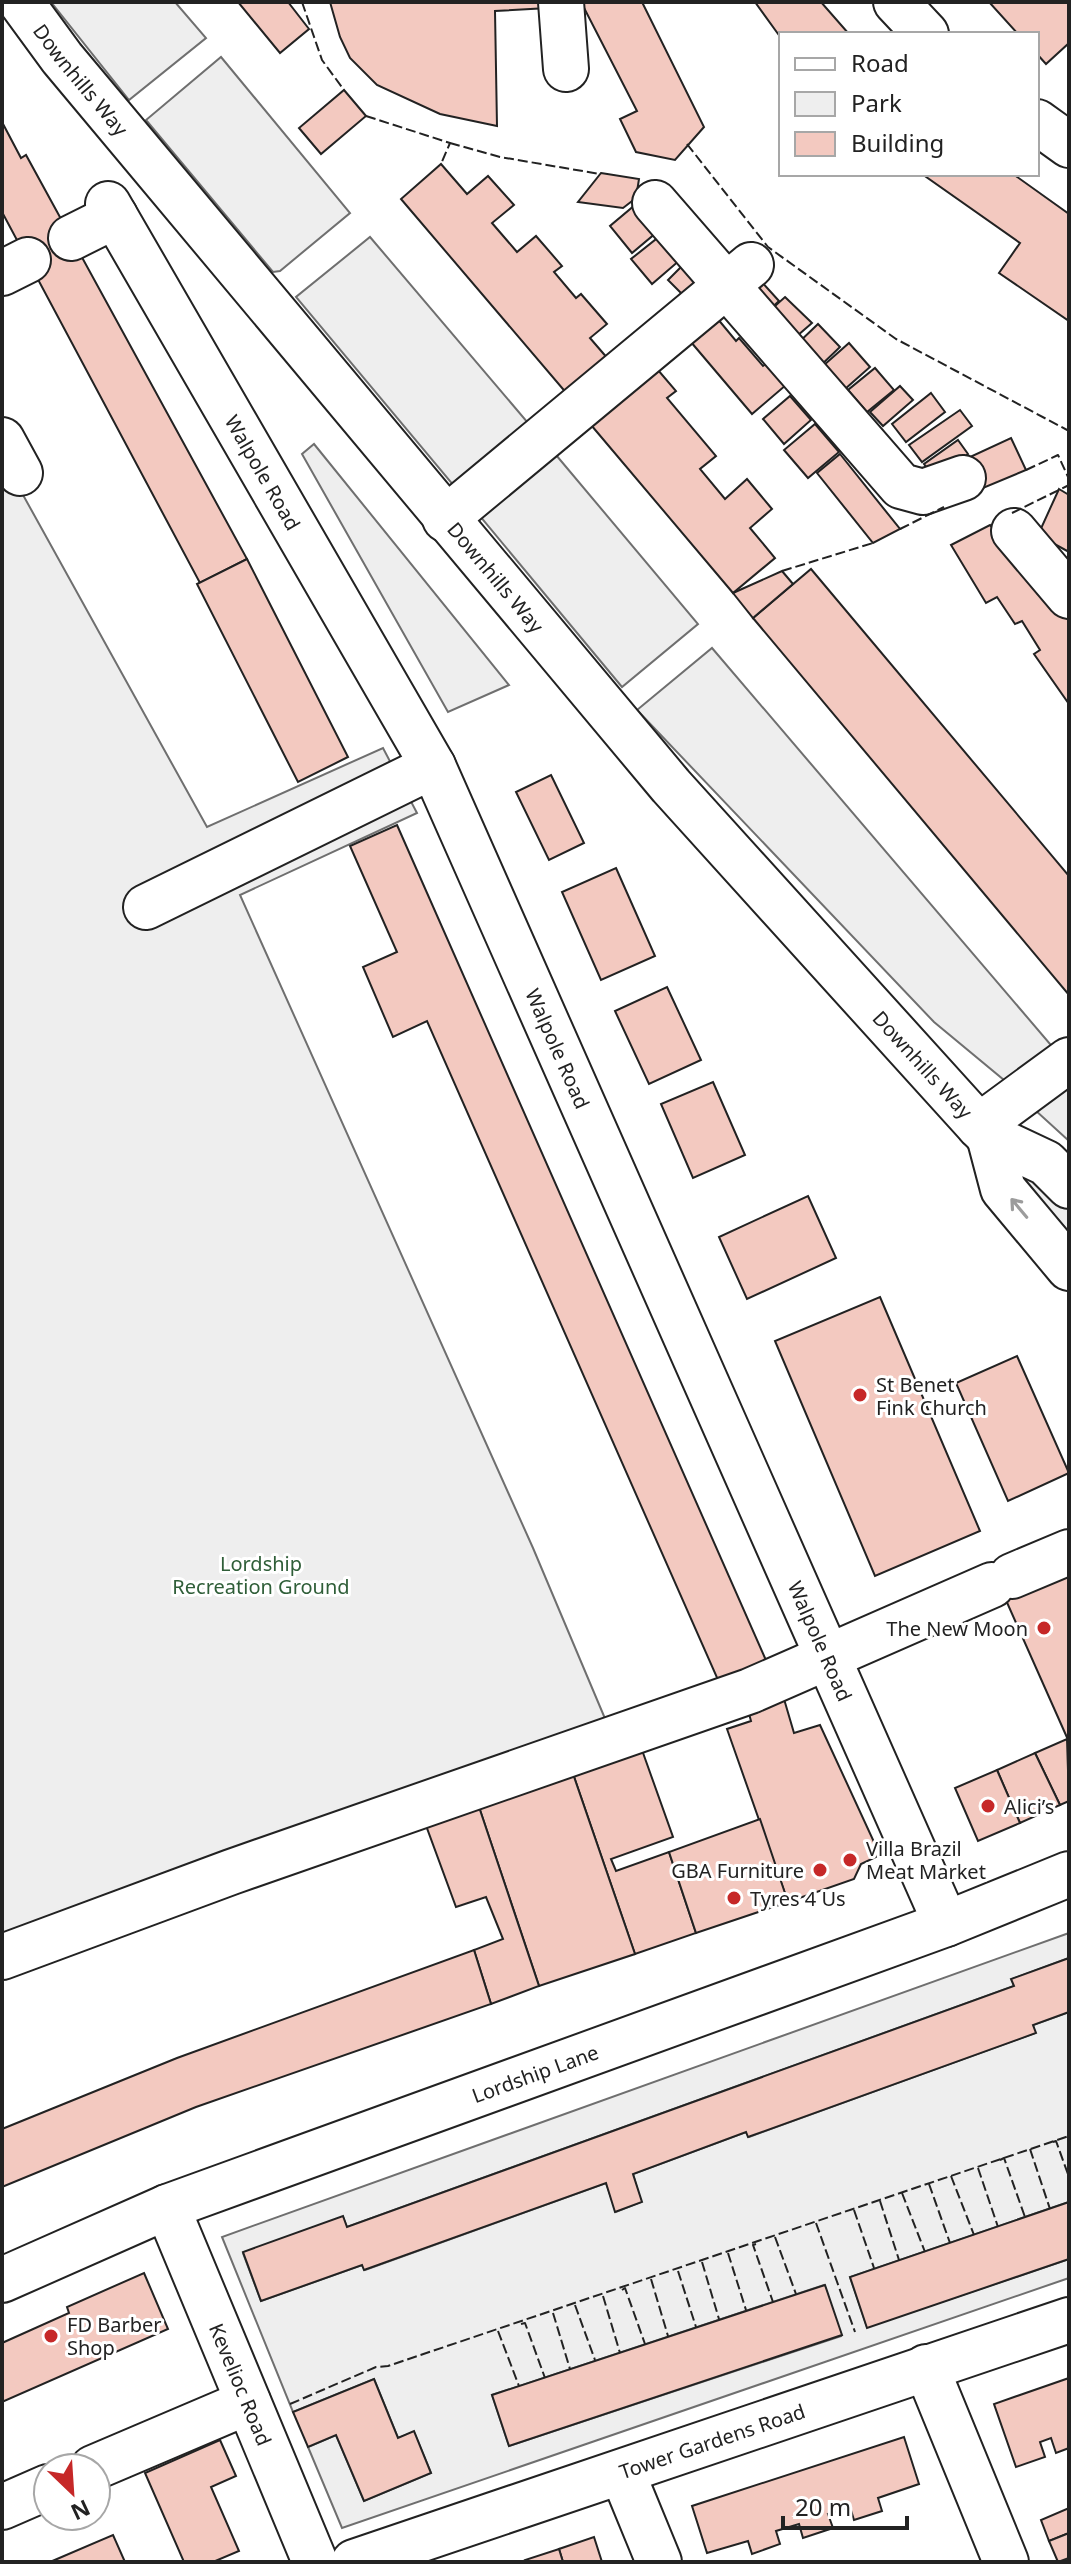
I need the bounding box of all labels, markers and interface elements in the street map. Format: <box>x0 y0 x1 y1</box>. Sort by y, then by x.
street label: Downhills Way <box>28 18 135 142</box>
legend <box>779 32 1039 176</box>
text: Road <box>851 46 909 79</box>
text: Park <box>851 86 902 119</box>
text: Building <box>851 126 944 159</box>
street label: Walpole Road <box>219 410 307 535</box>
street label: Downhills Way <box>442 516 551 639</box>
street label: Walpole Road <box>520 984 597 1113</box>
street label: Downhills Way <box>867 1005 980 1125</box>
one-way arrow <box>1010 1198 1028 1219</box>
place label: St Benet Fink Church <box>876 1371 987 1421</box>
marker: St Benet Fink Church <box>851 1386 869 1404</box>
park label: Lordship Recreation Ground <box>172 1550 350 1600</box>
street label: Walpole Road <box>782 1576 859 1705</box>
place label: The New Moon <box>886 1615 1028 1642</box>
marker: The New Moon <box>1035 1619 1053 1637</box>
place label: Alici’s <box>1004 1793 1054 1820</box>
marker: Alici’s <box>979 1797 997 1815</box>
place label: Villa Brazil Meat Market <box>866 1835 986 1885</box>
marker: Villa Brazil Meat Market <box>841 1851 859 1869</box>
place label: GBA Furniture <box>671 1857 804 1884</box>
marker: GBA Furniture <box>811 1861 829 1879</box>
place label: Tyres 4 Us <box>750 1885 846 1912</box>
marker: Tyres 4 Us <box>725 1889 743 1907</box>
street label: Lordship Lane <box>468 2038 602 2109</box>
place label: FD Barber Shop <box>67 2311 162 2361</box>
street label: Kevelioc Road <box>203 2319 278 2449</box>
marker: FD Barber Shop <box>42 2327 60 2345</box>
street label: Tower Gardens Road <box>616 2397 808 2485</box>
north arrow <box>32 2452 112 2532</box>
scale bar <box>783 2480 907 2530</box>
text: 20 m <box>795 2490 851 2523</box>
text: N <box>66 2494 95 2528</box>

